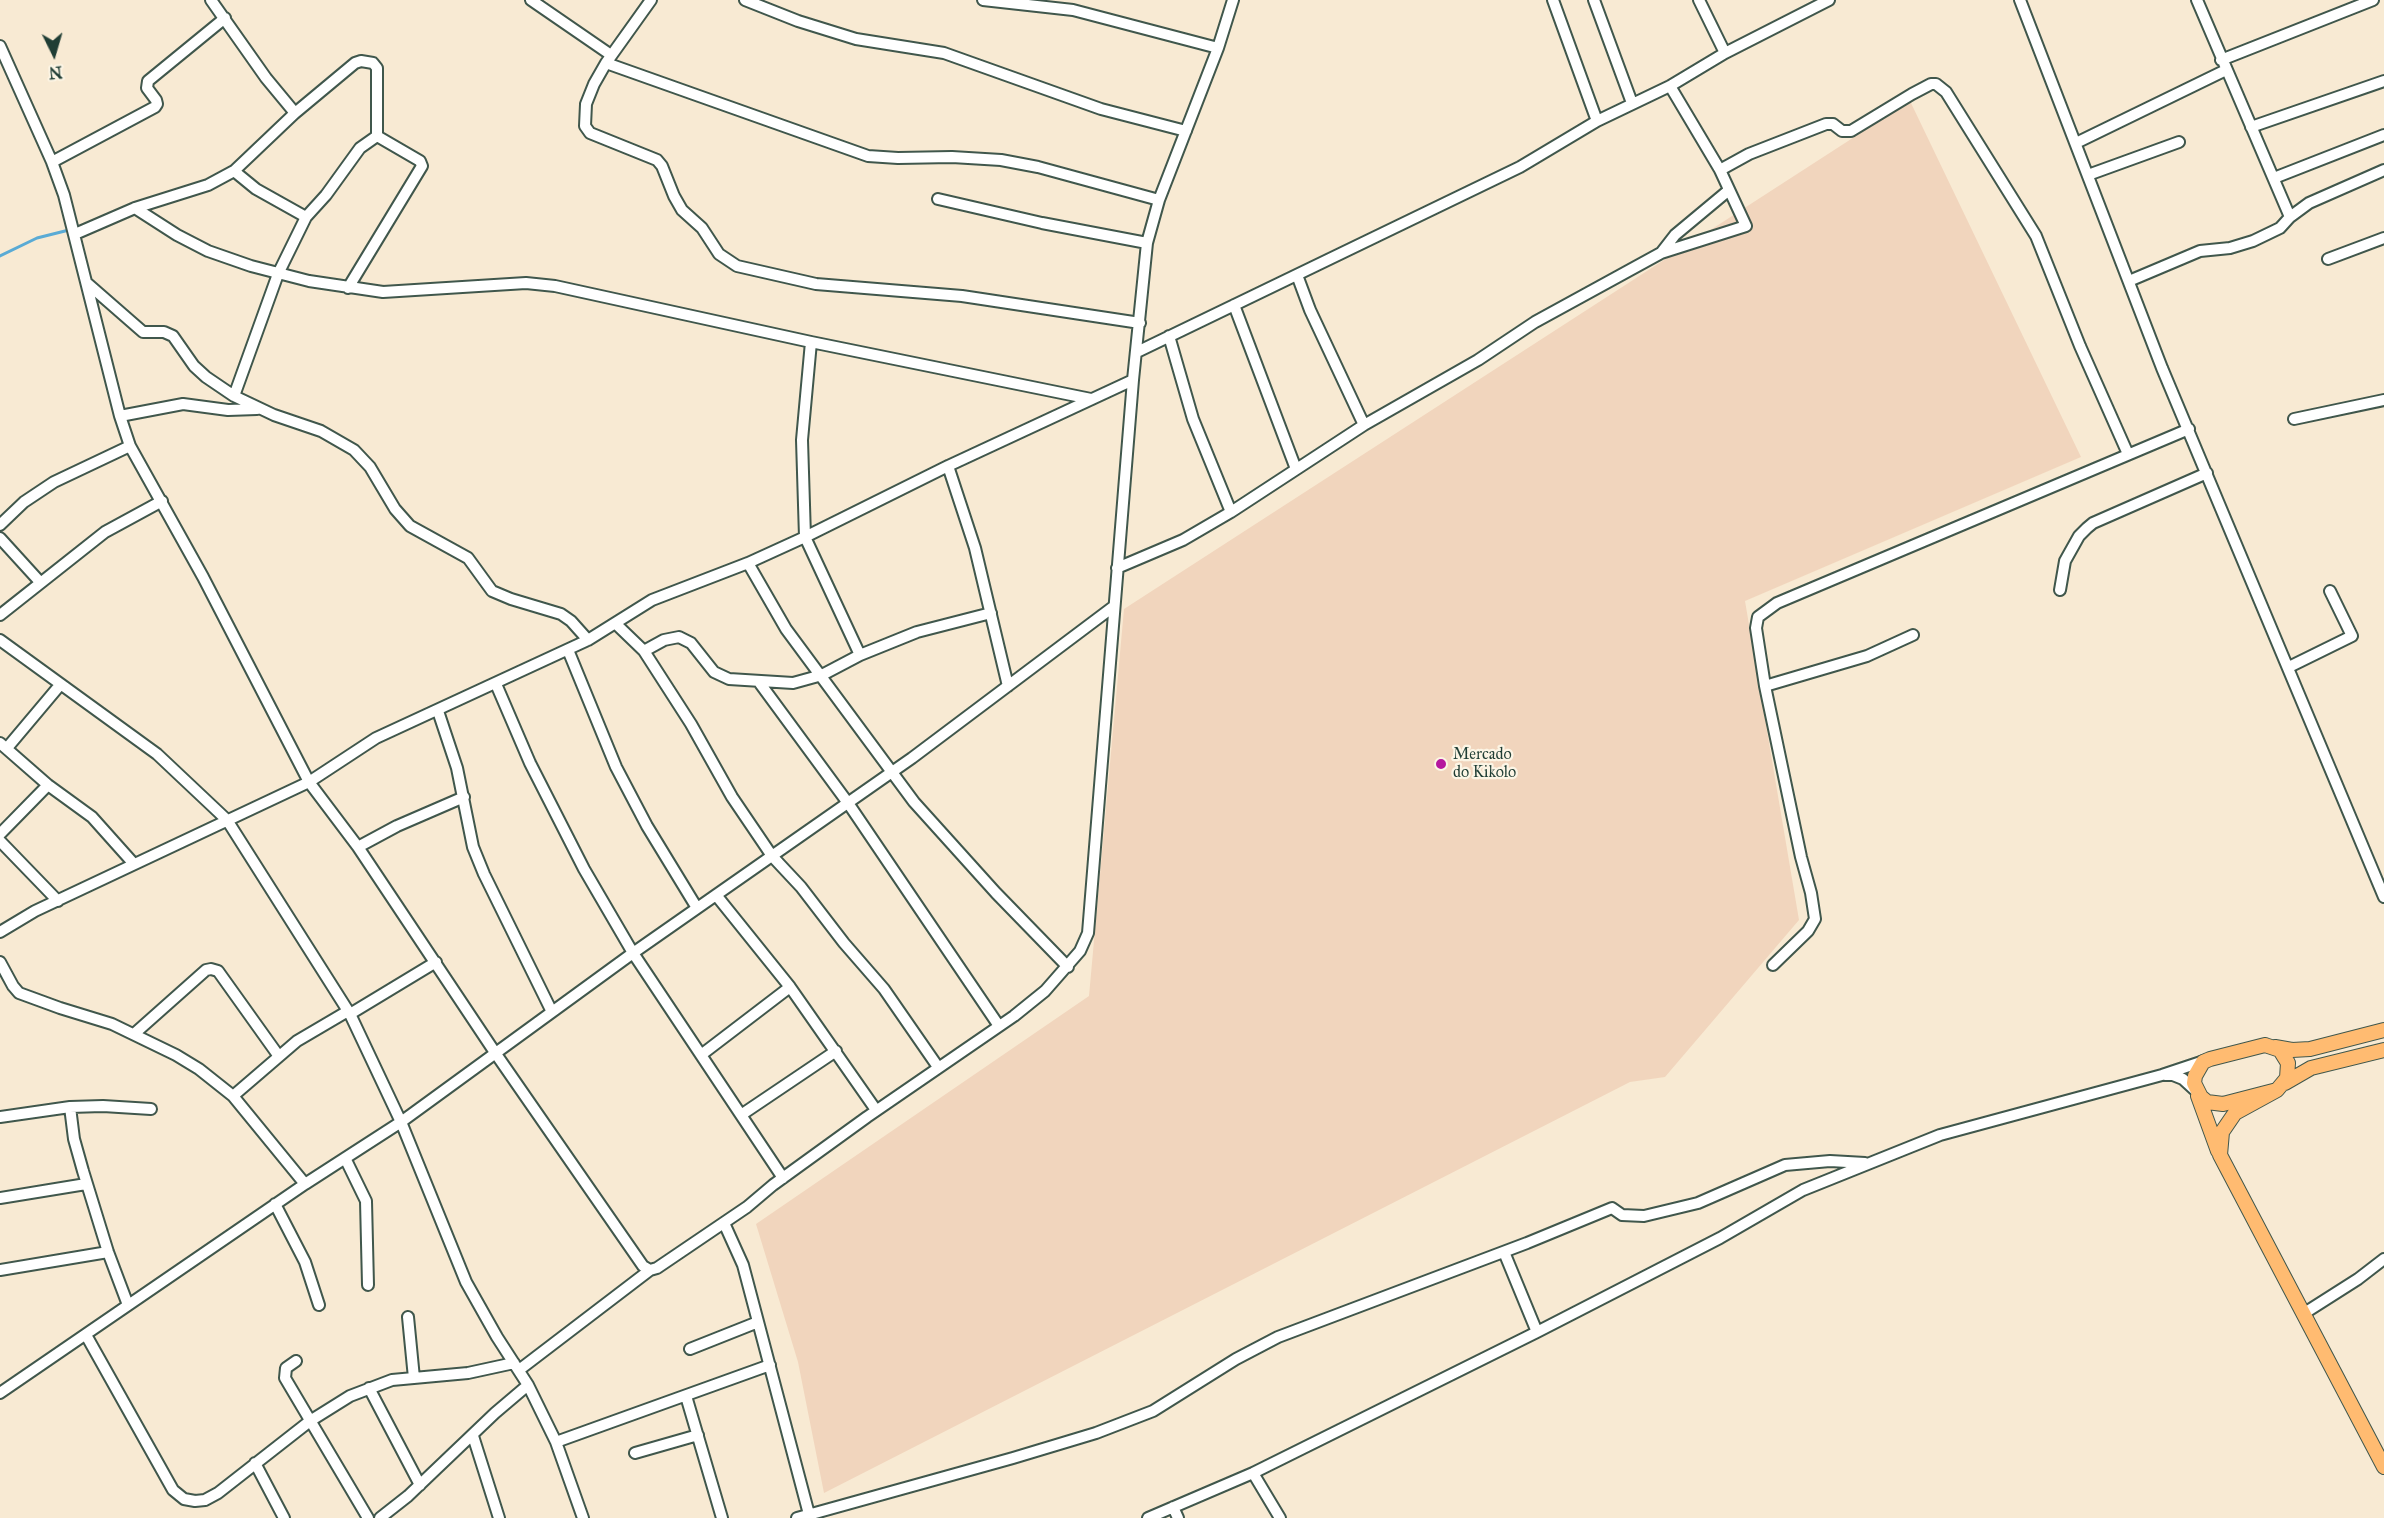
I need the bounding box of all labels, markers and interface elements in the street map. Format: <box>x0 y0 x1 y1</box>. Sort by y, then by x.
north arrow <box>24 24 84 84</box>
text: N <box>48 62 63 82</box>
place label: Mercado do Kikolo <box>1453 745 1516 783</box>
marker: Mercado do Kikolo <box>1434 757 1448 771</box>

